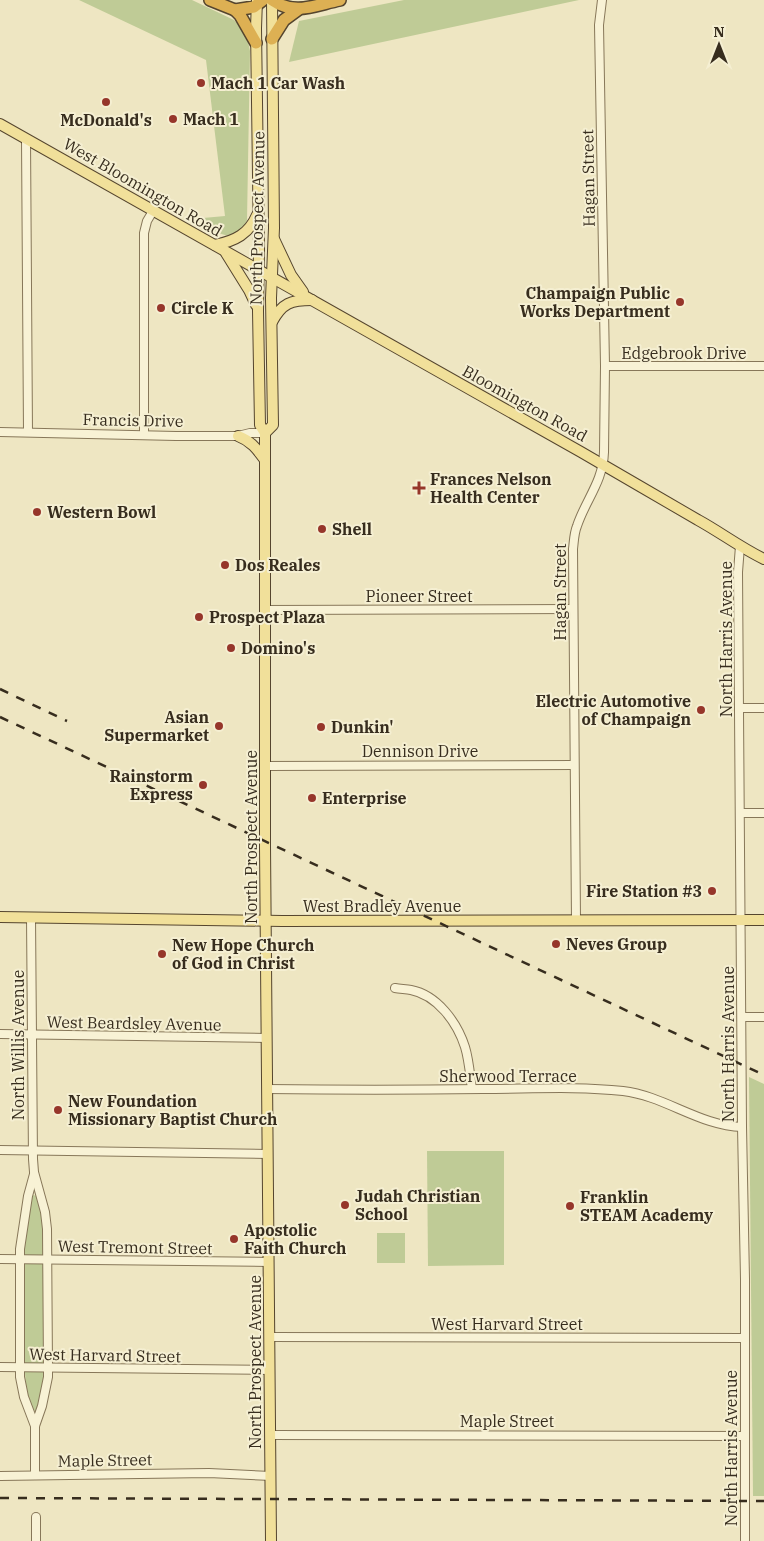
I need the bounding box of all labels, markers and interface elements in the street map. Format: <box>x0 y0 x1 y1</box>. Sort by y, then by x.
north arrow <box>694 20 744 70</box>
text: N <box>713 23 725 41</box>
place label: Mach 1 Car Wash <box>211 73 345 93</box>
marker: Mach 1 Car Wash <box>195 77 207 89</box>
marker: McDonald's <box>100 96 112 108</box>
place label: Mach 1 <box>183 109 239 129</box>
place label: McDonald's <box>60 110 152 130</box>
marker: Mach 1 <box>167 113 179 125</box>
street label: Hagan Street <box>577 129 599 227</box>
street label: North Prospect Avenue <box>245 131 269 305</box>
street label: West Bloomington Road <box>60 133 226 241</box>
place label: Champaign Public Works Department <box>520 283 670 321</box>
marker: Champaign Public Works Department <box>674 296 686 308</box>
place label: Circle K <box>171 298 234 318</box>
marker: Circle K <box>155 302 167 314</box>
street label: Edgebrook Drive <box>621 343 747 363</box>
street label: Bloomington Road <box>459 360 591 446</box>
street label: Francis Drive <box>82 409 184 431</box>
place label: Frances Nelson Health Center <box>430 469 552 507</box>
marker: Frances Nelson Health Center <box>412 481 426 495</box>
place label: Western Bowl <box>47 502 156 522</box>
marker: Western Bowl <box>31 506 43 518</box>
place label: Shell <box>332 519 372 539</box>
marker: Shell <box>316 523 328 535</box>
street label: Hagan Street <box>550 543 570 641</box>
place label: Dos Reales <box>235 555 320 575</box>
marker: Dos Reales <box>219 559 231 571</box>
street label: North Harris Avenue <box>716 561 736 717</box>
street label: Pioneer Street <box>365 586 473 606</box>
place label: Prospect Plaza <box>209 607 325 627</box>
marker: Prospect Plaza <box>193 611 205 623</box>
place label: Domino's <box>241 638 315 658</box>
marker: Domino's <box>225 642 237 654</box>
place label: Electric Automotive of Champaign <box>535 691 691 729</box>
marker: Electric Automotive of Champaign <box>695 704 707 716</box>
place label: Asian Supermarket <box>104 707 209 745</box>
place label: Dunkin' <box>331 717 394 737</box>
marker: Asian Supermarket <box>213 720 225 732</box>
marker: Dunkin' <box>315 721 327 733</box>
street label: Dennison Drive <box>362 741 478 761</box>
street label: North Prospect Avenue <box>241 750 261 924</box>
place label: Rainstorm Express <box>109 766 193 804</box>
marker: Rainstorm Express <box>197 779 209 791</box>
place label: Enterprise <box>322 788 407 808</box>
marker: Enterprise <box>306 792 318 804</box>
place label: Fire Station #3 <box>586 881 702 901</box>
marker: Fire Station #3 <box>706 885 718 897</box>
street label: West Bradley Avenue <box>303 896 461 916</box>
place label: Neves Group <box>566 934 667 954</box>
place label: New Hope Church of God in Christ <box>172 935 314 973</box>
marker: Neves Group <box>550 938 562 950</box>
marker: New Hope Church of God in Christ <box>156 948 168 960</box>
street label: North Harris Avenue <box>718 966 738 1122</box>
street label: North Willis Avenue <box>8 970 28 1120</box>
street label: West Beardsley Avenue <box>46 1011 222 1035</box>
street label: Sherwood Terrace <box>439 1066 577 1086</box>
place label: New Foundation Missionary Baptist Church <box>68 1091 277 1129</box>
marker: New Foundation Missionary Baptist Church <box>52 1104 64 1116</box>
place label: Judah Christian School <box>355 1186 481 1224</box>
place label: Franklin STEAM Academy <box>580 1187 714 1225</box>
marker: Judah Christian School <box>339 1199 351 1211</box>
marker: Franklin STEAM Academy <box>564 1200 576 1212</box>
place label: Apostolic Faith Church <box>244 1220 346 1258</box>
marker: Apostolic Faith Church <box>228 1233 240 1245</box>
street label: West Tremont Street <box>57 1236 213 1258</box>
street label: North Prospect Avenue <box>245 1275 265 1449</box>
street label: West Harvard Street <box>431 1314 583 1334</box>
street label: West Harvard Street <box>29 1344 181 1366</box>
street label: North Harris Avenue <box>721 1370 741 1526</box>
street label: Maple Street <box>460 1411 555 1431</box>
street label: Maple Street <box>58 1449 153 1471</box>

